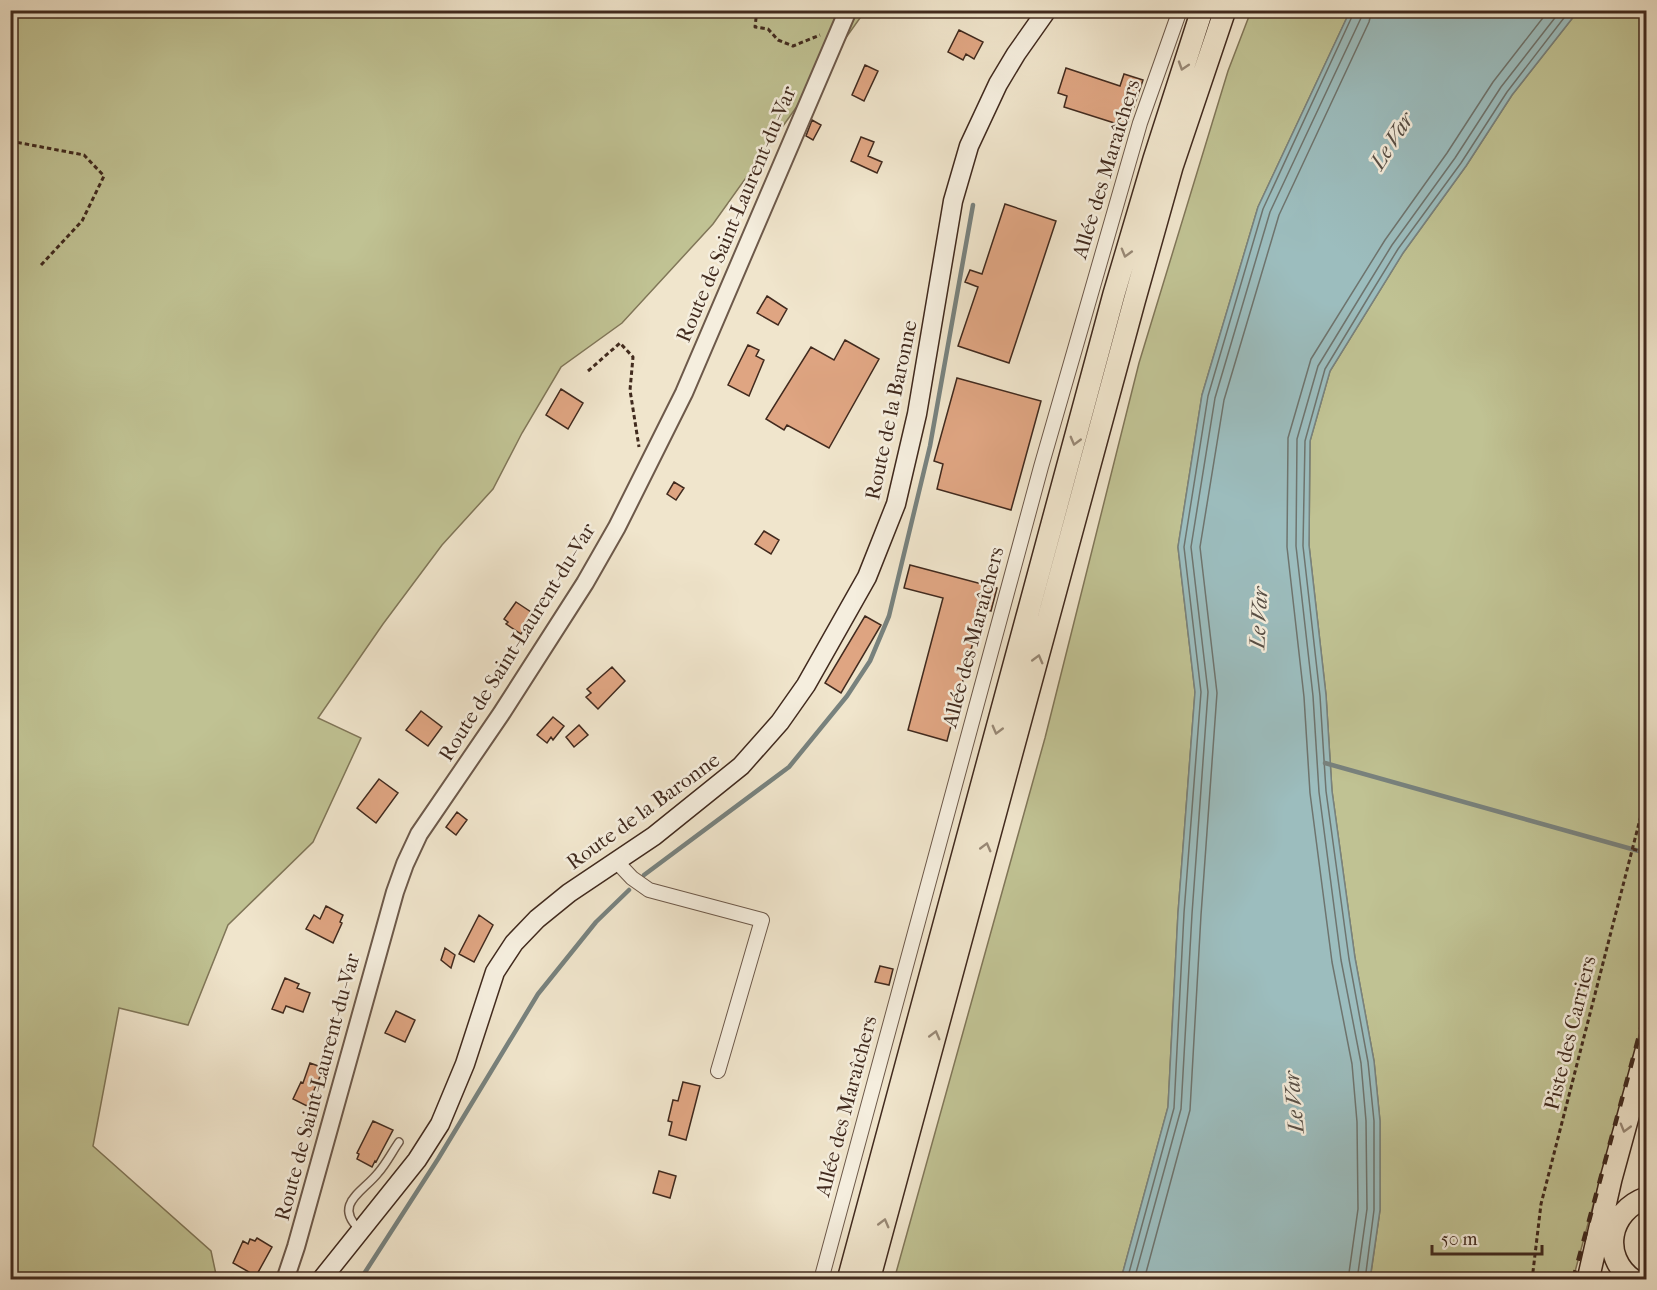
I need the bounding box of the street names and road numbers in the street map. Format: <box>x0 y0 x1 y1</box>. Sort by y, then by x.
street label: Allée des Maraîchers <box>1067 76 1145 262</box>
street label: Route de Saint-Laurent-du-Var <box>671 82 801 346</box>
street label: Route de la Baronne <box>860 318 922 502</box>
street label: Route de Saint-Laurent-du-Var <box>434 519 600 765</box>
street label: Allée des Maraîchers <box>937 544 1009 731</box>
street label: Route de la Baronne <box>562 747 724 875</box>
street label: Route de Saint-Laurent-du-Var <box>270 951 364 1223</box>
street label: Piste des Carriers <box>1539 953 1601 1113</box>
street label: Allée des Maraîchers <box>810 1013 882 1200</box>

